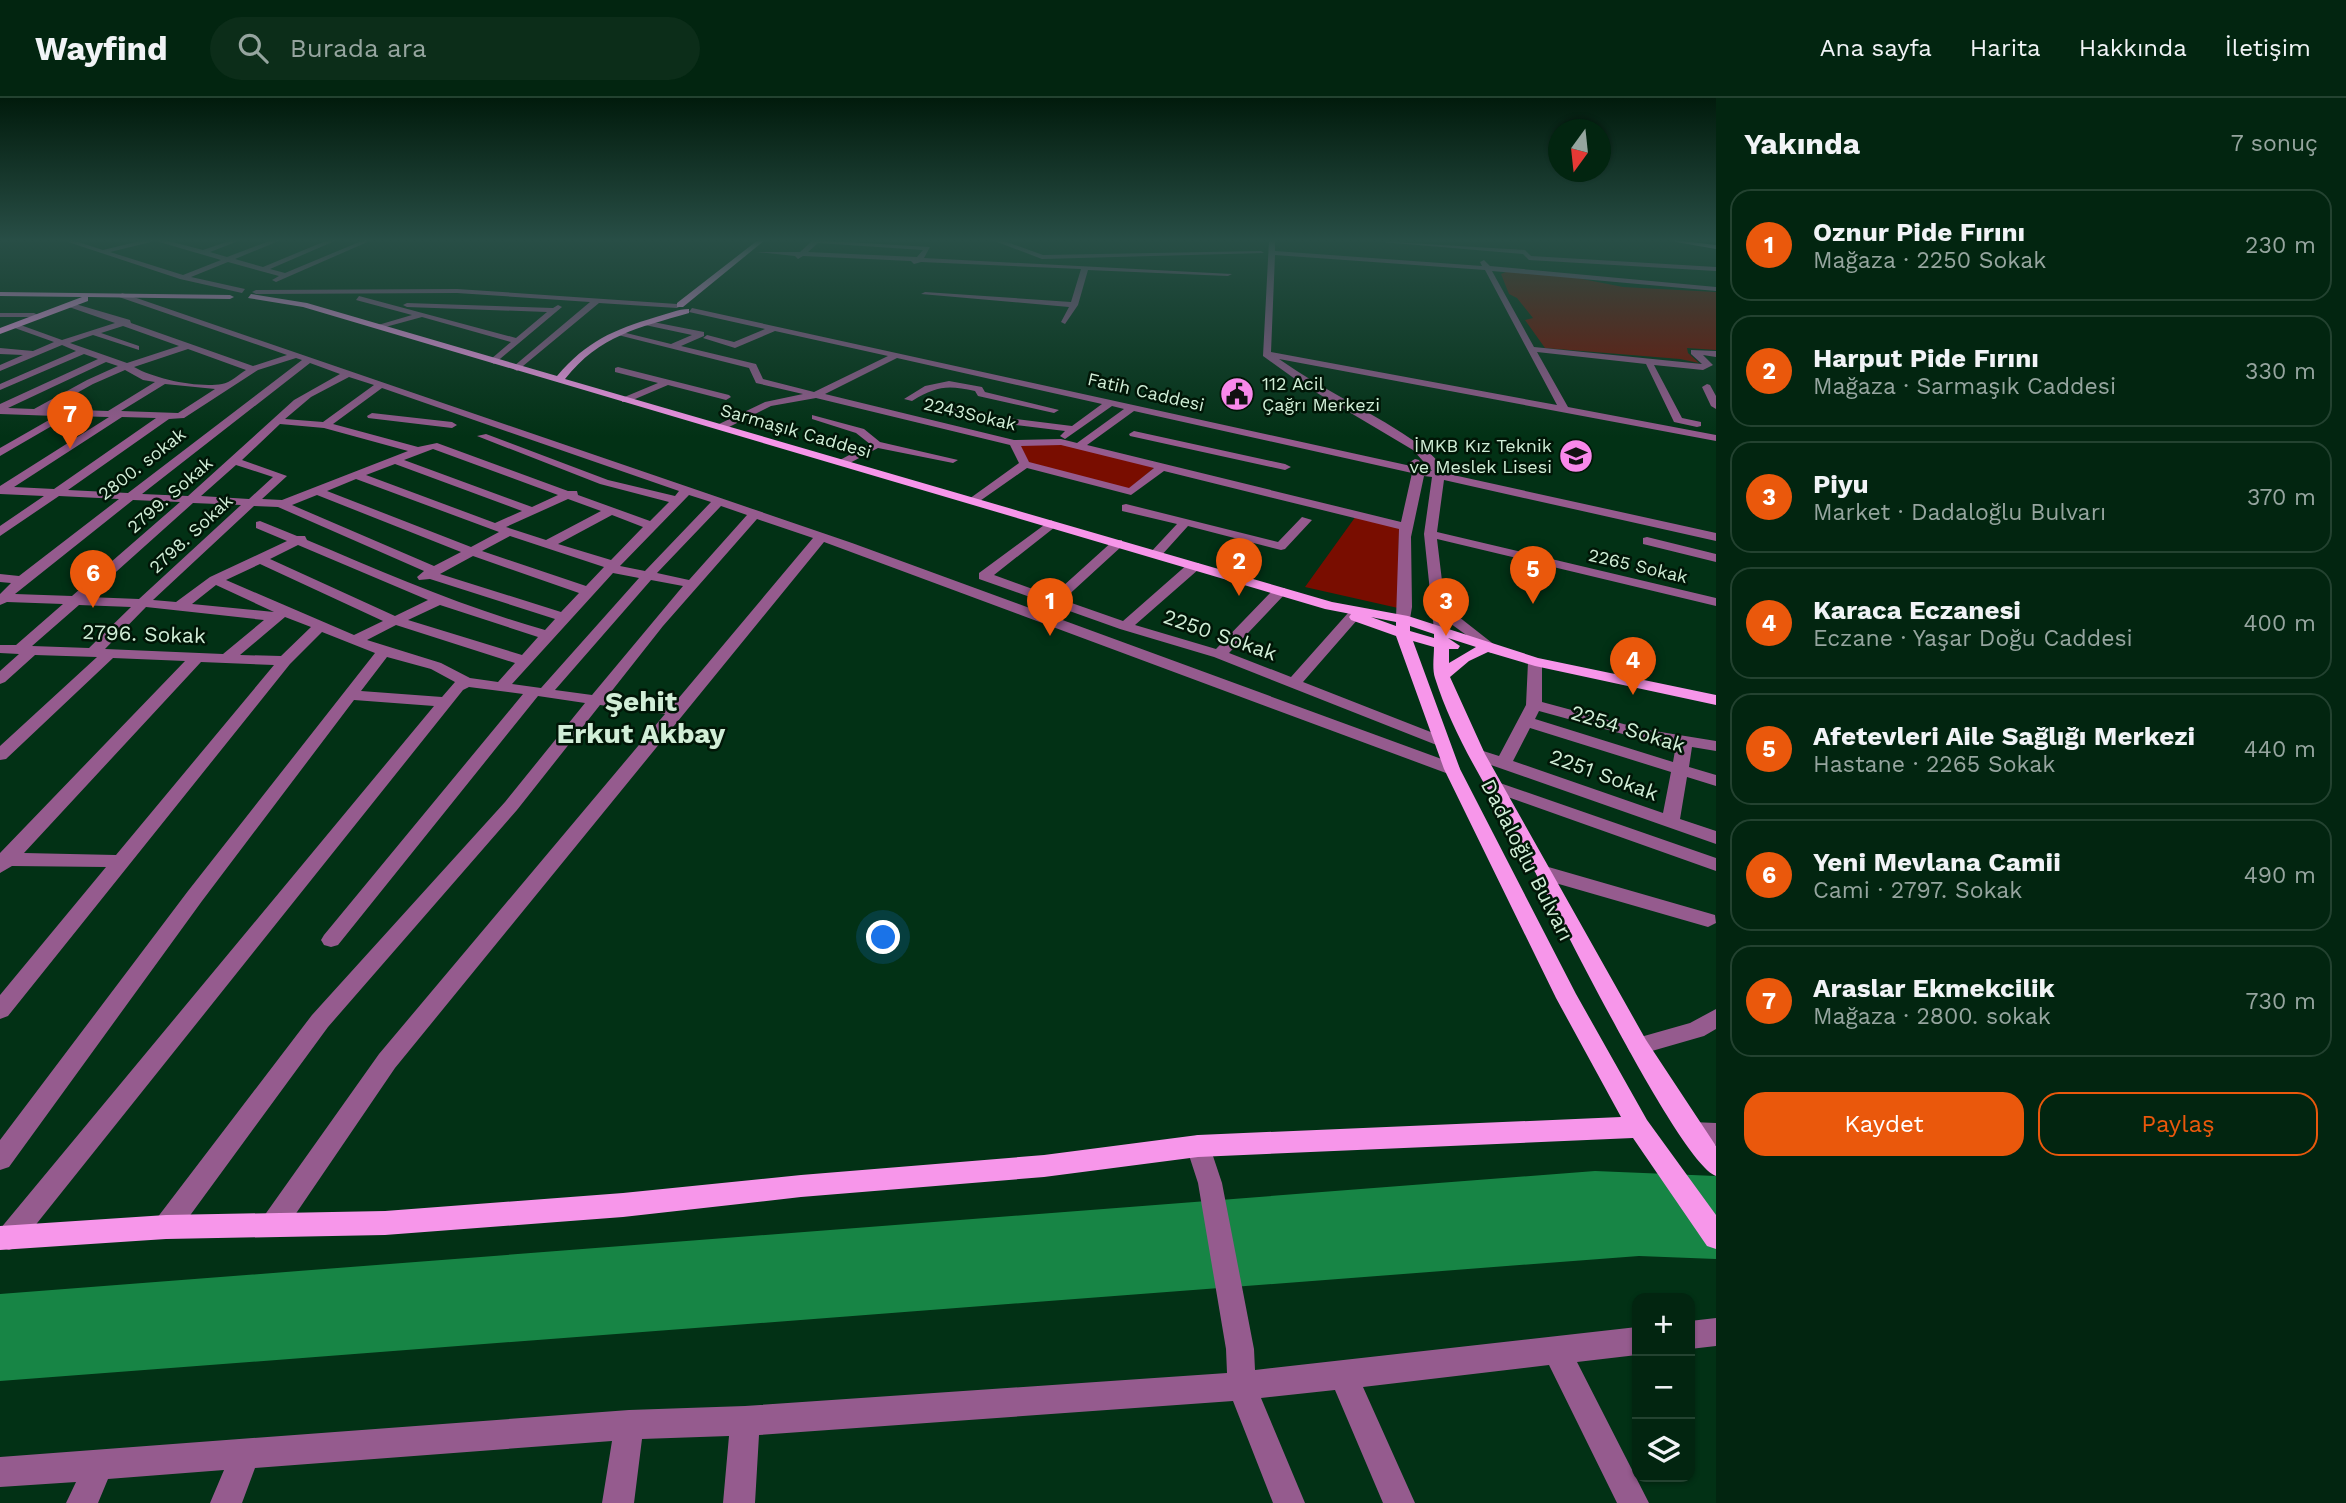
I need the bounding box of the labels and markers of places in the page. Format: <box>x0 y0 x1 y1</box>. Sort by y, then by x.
place label: 112 Acil Çağrı Merkezi <box>1262 373 1380 415</box>
public building icon: 112 Acil Çağrı Merkezi <box>1218 375 1256 413</box>
pin: 7 <box>47 391 93 449</box>
place label: İMKB Kız Teknik ve Meslek Lisesi <box>1409 435 1552 477</box>
school or university icon: İMKB Kız Teknik ve Meslek Lisesi <box>1557 437 1595 475</box>
pin: 2 <box>1216 538 1262 596</box>
pin: 5 <box>1510 546 1556 604</box>
pin: 6 <box>70 550 116 608</box>
pin: 1 <box>1027 578 1073 636</box>
pin: 3 <box>1423 578 1469 636</box>
pin: 4 <box>1610 637 1656 695</box>

